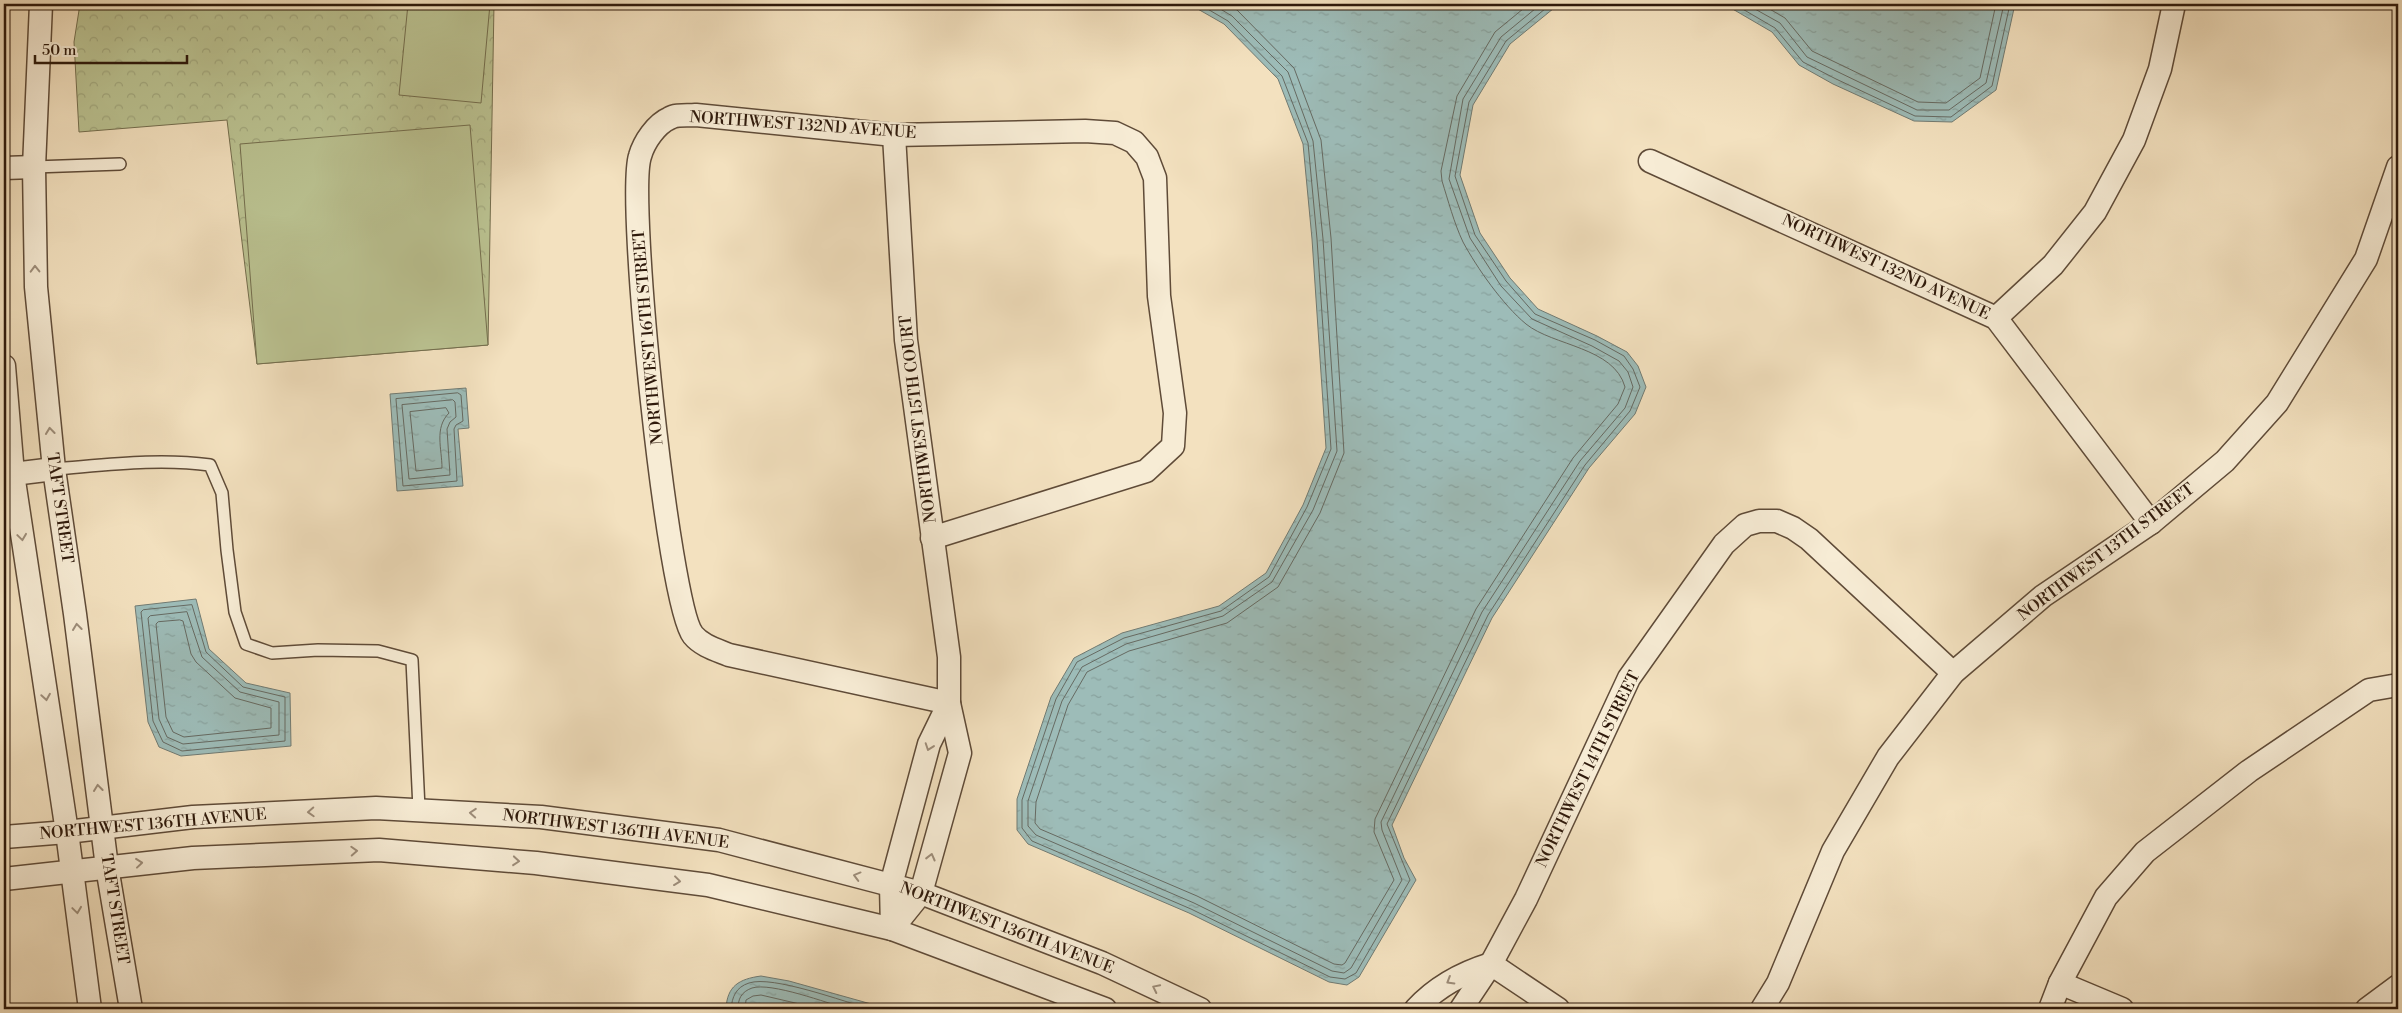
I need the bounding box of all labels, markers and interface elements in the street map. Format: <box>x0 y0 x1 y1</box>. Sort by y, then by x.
scale bar <box>35 32 188 64</box>
text: 50 m <box>42 41 76 60</box>
street label: NORTHWEST 132ND AVENUE <box>689 107 917 143</box>
street label: NORTHWEST 132ND AVENUE <box>1779 210 1993 324</box>
street label: NORTHWEST 16TH STREET <box>629 228 667 446</box>
one-way arrow <box>30 265 40 273</box>
street label: NORTHWEST 15TH COURT <box>895 314 941 524</box>
one-way arrow <box>45 427 56 435</box>
street label: TAFT STREET <box>42 451 78 565</box>
street label: NORTHWEST 13TH STREET <box>2014 479 2198 625</box>
one-way arrow <box>17 532 27 541</box>
one-way arrow <box>72 623 83 631</box>
street label: NORTHWEST 14TH STREET <box>1532 667 1644 871</box>
one-way arrow <box>41 693 51 702</box>
one-way arrow <box>925 742 935 751</box>
one-way arrow <box>93 784 104 792</box>
street label: NORTHWEST 136TH AVENUE <box>39 804 267 844</box>
street label: NORTHWEST 136TH AVENUE <box>502 805 730 853</box>
one-way arrow <box>306 806 314 817</box>
one-way arrow <box>469 807 477 818</box>
one-way arrow <box>350 845 358 856</box>
street label: TAFT STREET <box>96 852 134 966</box>
one-way arrow <box>925 853 936 862</box>
one-way arrow <box>512 855 520 866</box>
one-way arrow <box>135 858 143 869</box>
one-way arrow <box>852 871 861 882</box>
one-way arrow <box>673 875 681 886</box>
street label: NORTHWEST 136TH AVENUE <box>897 878 1117 978</box>
one-way arrow <box>71 906 81 914</box>
one-way arrow <box>1447 974 1456 984</box>
one-way arrow <box>1152 984 1161 994</box>

